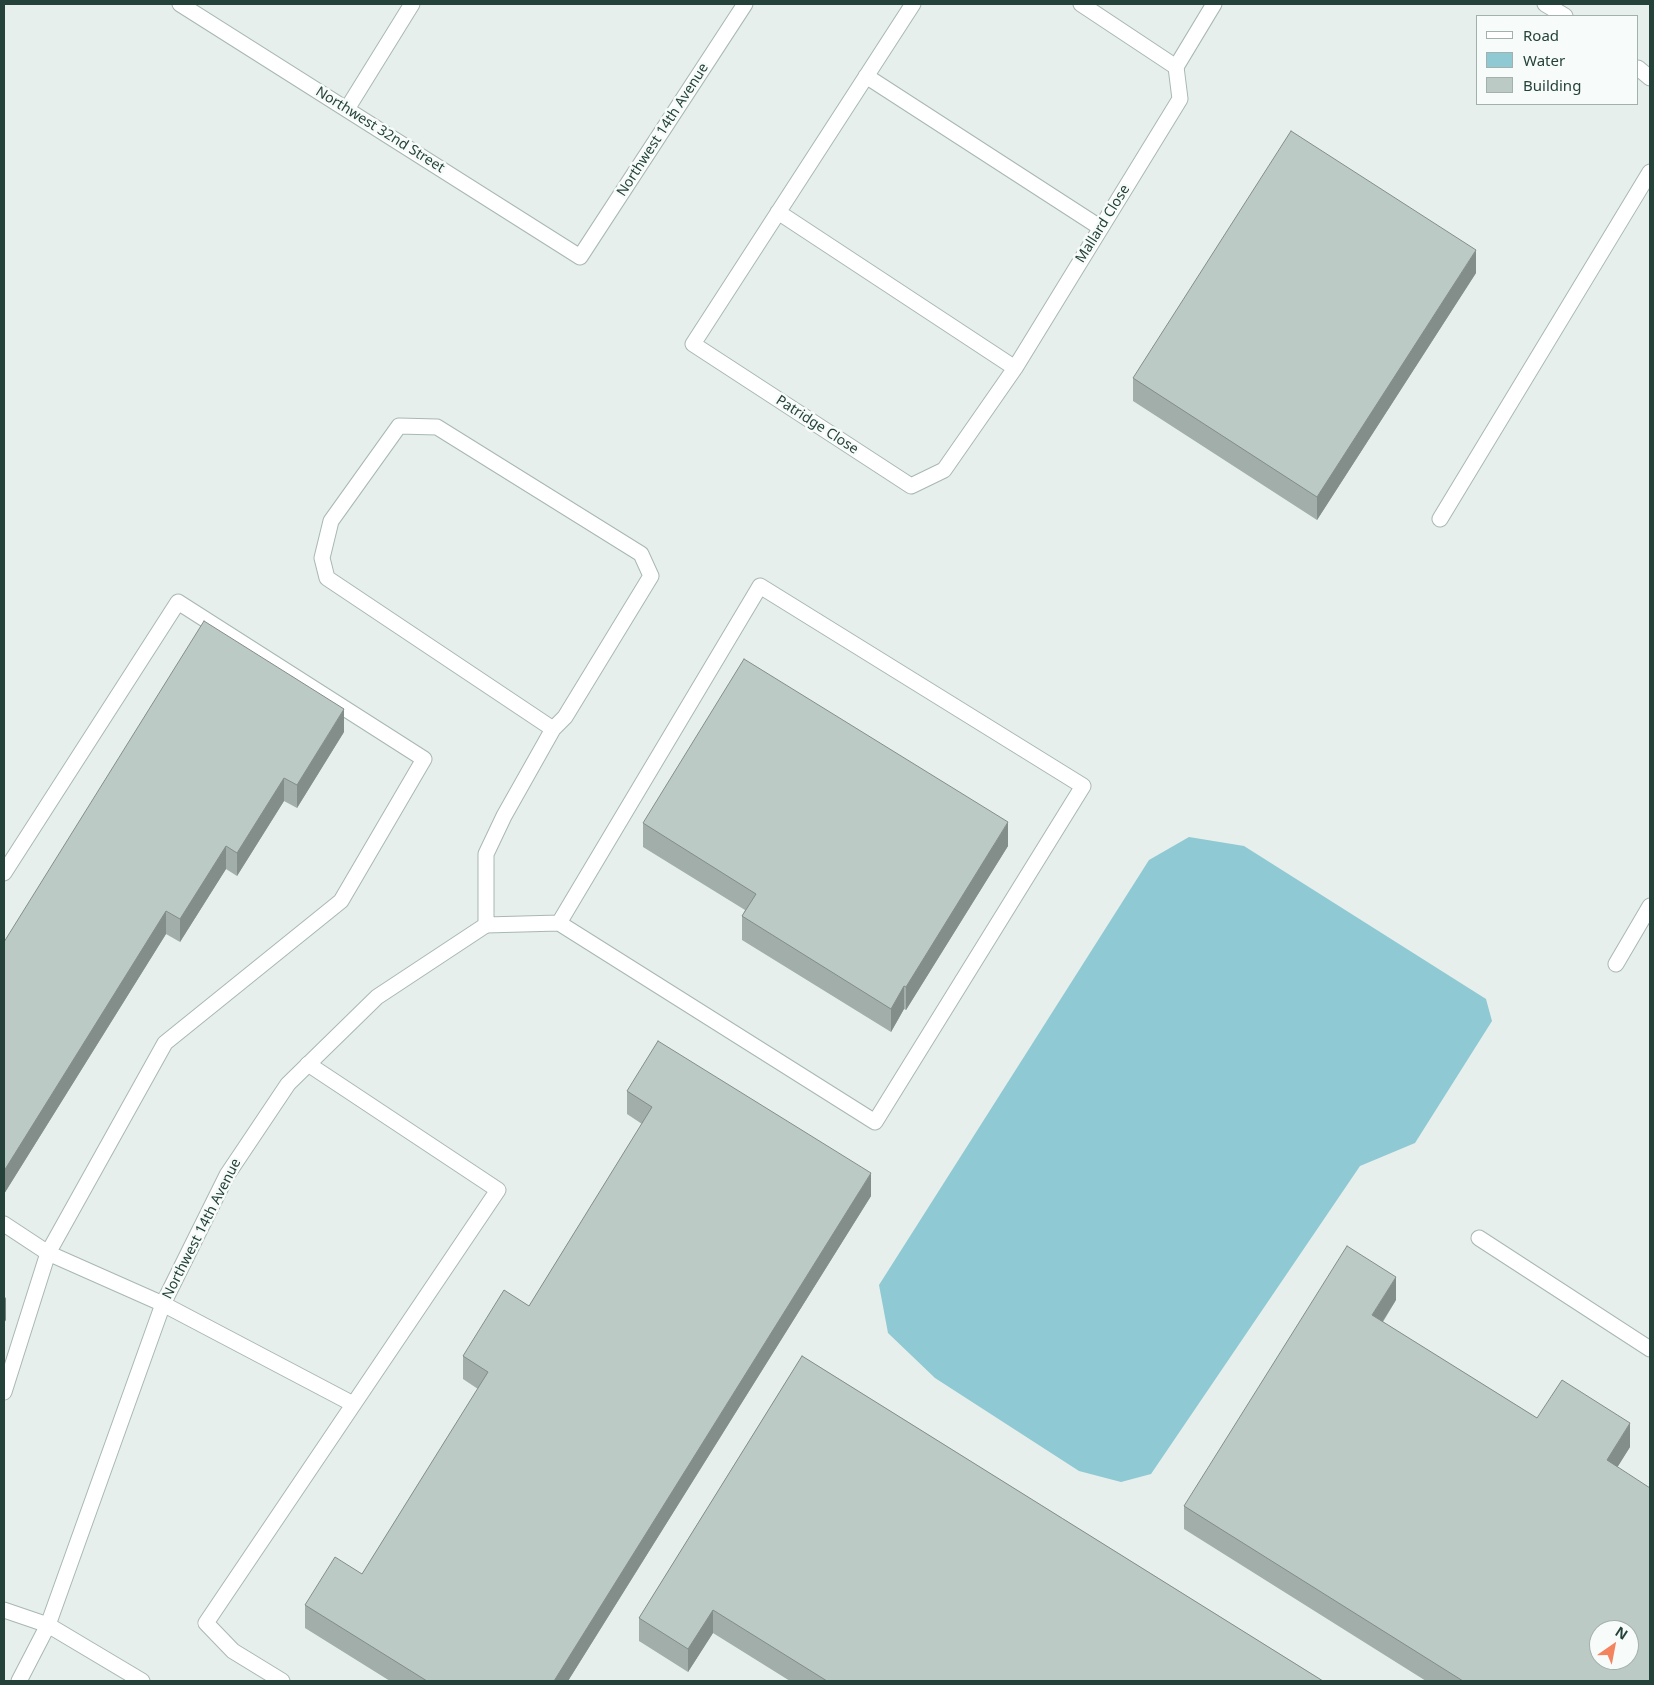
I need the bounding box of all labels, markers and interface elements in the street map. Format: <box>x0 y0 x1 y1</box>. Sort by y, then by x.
legend <box>1476 15 1639 105</box>
text: Road <box>1523 25 1559 45</box>
text: Water <box>1523 50 1565 70</box>
street label: Northwest 14th Avenue <box>614 60 712 200</box>
text: Building <box>1523 75 1581 95</box>
street label: Northwest 32nd Street <box>312 83 448 177</box>
street label: Mallard Close <box>1072 182 1134 266</box>
street label: Patridge Close <box>773 392 861 458</box>
street label: Northwest 14th Avenue <box>159 1156 245 1302</box>
north arrow <box>1589 1620 1639 1670</box>
text: N <box>1612 1622 1632 1644</box>

